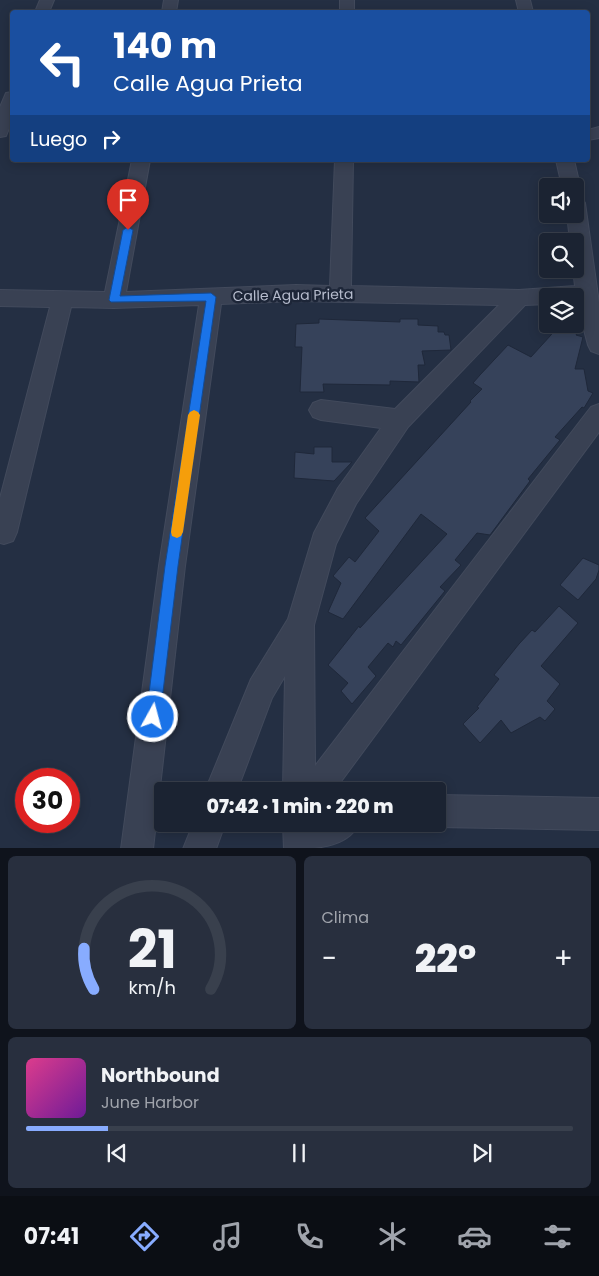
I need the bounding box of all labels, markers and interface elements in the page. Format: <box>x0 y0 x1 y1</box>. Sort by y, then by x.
text: 140 m <box>113 21 217 70</box>
icon: left <box>30 30 95 95</box>
text: Calle Agua Prieta <box>113 68 303 99</box>
icon: right <box>97 125 125 153</box>
text: Luego <box>30 126 87 153</box>
map controls <box>539 178 584 333</box>
button: sound <box>539 178 584 223</box>
pin <box>107 179 149 230</box>
icon: arrive <box>114 186 142 214</box>
button: search <box>539 233 584 278</box>
street label: Calle Agua Prieta <box>233 284 353 306</box>
button: layers <box>539 288 584 333</box>
position arrow <box>126 690 178 742</box>
speed limit sign: 30 <box>15 768 80 833</box>
text: 07:42 · 1 min · 220 m <box>206 793 394 820</box>
text: Clima <box>322 906 369 929</box>
text: 21 <box>127 913 176 986</box>
text: 22° <box>415 932 476 985</box>
text: − <box>322 939 337 978</box>
text: + <box>554 939 573 978</box>
text: km/h <box>128 975 176 1000</box>
text: Northbound <box>101 1062 220 1089</box>
text: June Harbor <box>101 1091 199 1114</box>
icon: previous <box>103 1139 131 1167</box>
icon: pause <box>285 1139 313 1167</box>
icon: next <box>468 1139 496 1167</box>
icon: directions <box>127 1219 162 1254</box>
icon: music <box>210 1219 245 1254</box>
icon: phone <box>292 1219 327 1254</box>
icon: climate <box>375 1219 410 1254</box>
icon: car <box>457 1219 492 1254</box>
icon: filters <box>540 1219 575 1254</box>
text: 07:41 <box>24 1221 79 1252</box>

